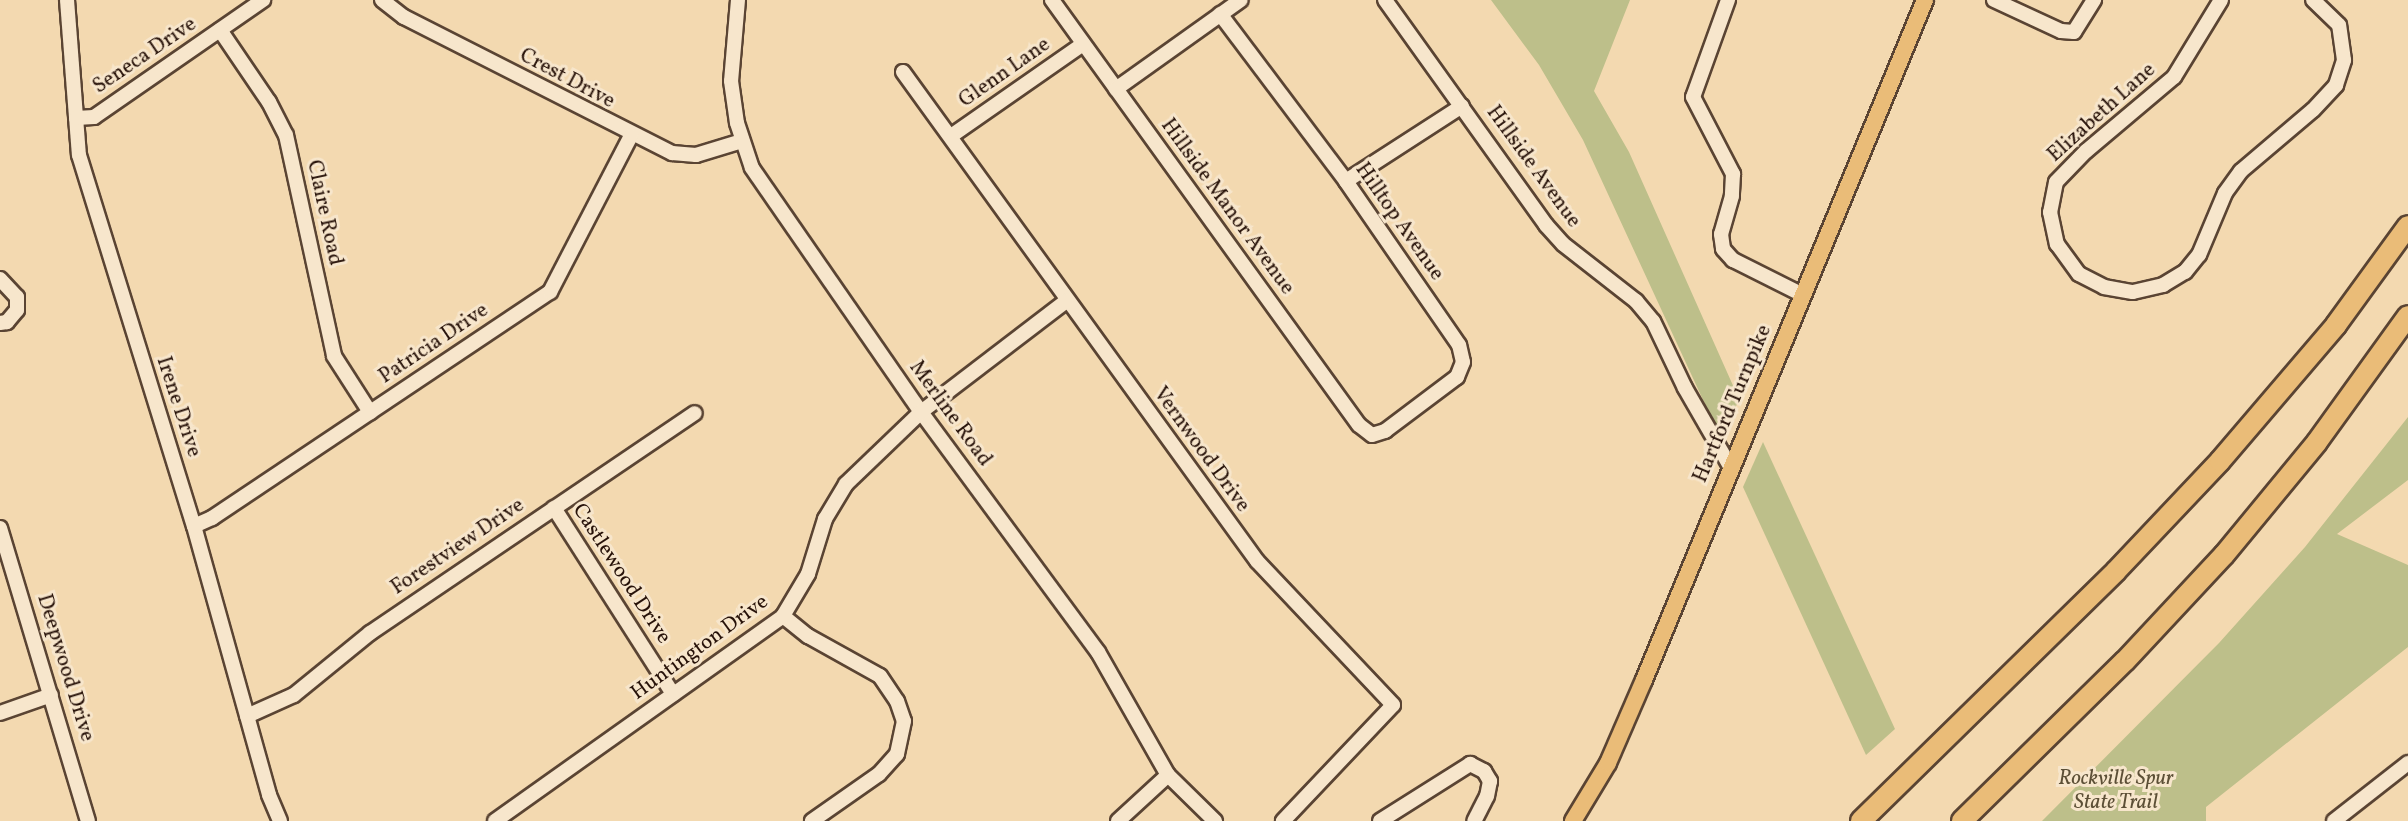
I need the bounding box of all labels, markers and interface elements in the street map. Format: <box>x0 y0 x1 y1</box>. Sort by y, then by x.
street label: Seneca Drive <box>88 12 202 100</box>
street label: Glenn Lane <box>955 32 1055 114</box>
street label: Crest Drive <box>515 43 619 115</box>
street label: Elizabeth Lane <box>2043 58 2161 168</box>
street label: Hillside Avenue <box>1480 101 1586 233</box>
street label: Hillside Manor Avenue <box>1155 114 1299 300</box>
street label: Claire Road <box>301 158 347 268</box>
street label: Hilltop Avenue <box>1349 158 1449 286</box>
street label: Patricia Drive <box>375 298 493 390</box>
street label: Hartford Turnpike <box>1688 321 1778 487</box>
street label: Irene Drive <box>150 354 206 460</box>
street label: Merline Road <box>903 356 997 472</box>
street label: Vernwood Drive <box>1147 382 1255 518</box>
street label: Forestview Drive <box>386 493 530 601</box>
street label: Castlewood Drive <box>566 499 676 649</box>
street label: Huntington Drive <box>626 590 774 706</box>
street label: Deepwood Drive <box>31 591 99 745</box>
park label: Rockville Spur State Trail <box>2058 766 2174 816</box>

